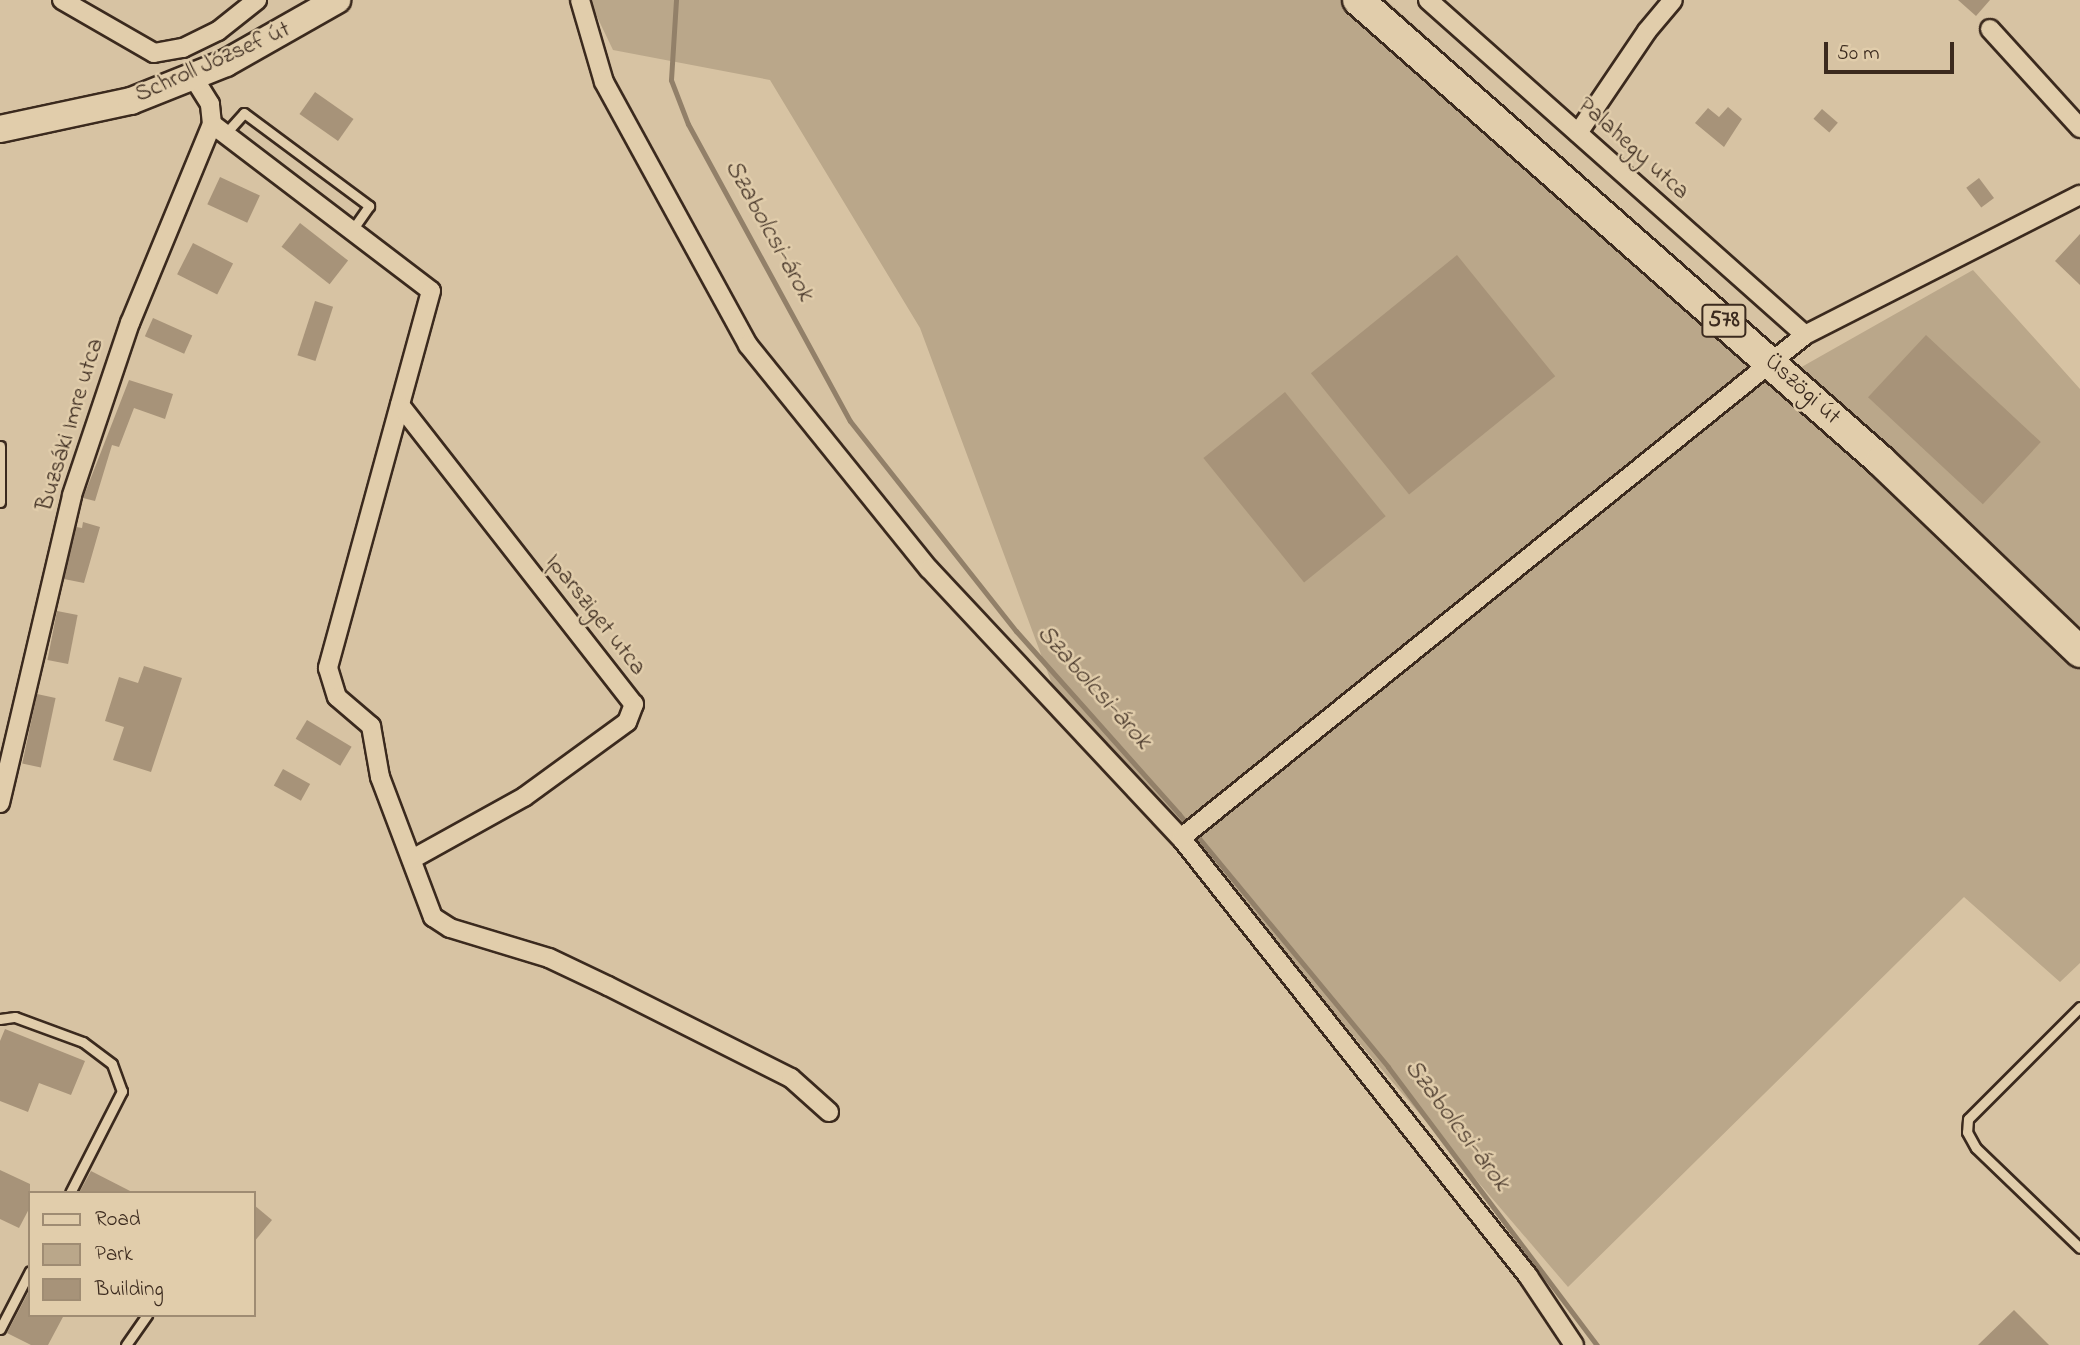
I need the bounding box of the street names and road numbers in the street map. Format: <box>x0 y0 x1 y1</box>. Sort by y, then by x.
street label: Schroll József út <box>131 16 295 110</box>
street label: Palahegy utca <box>1571 91 1695 207</box>
road number: 578 <box>1701 302 1747 340</box>
street label: Buzsáki Imre utca <box>31 335 111 515</box>
street label: Üszögi út <box>1758 348 1846 432</box>
street label: Iparsziget utca <box>539 548 651 682</box>

